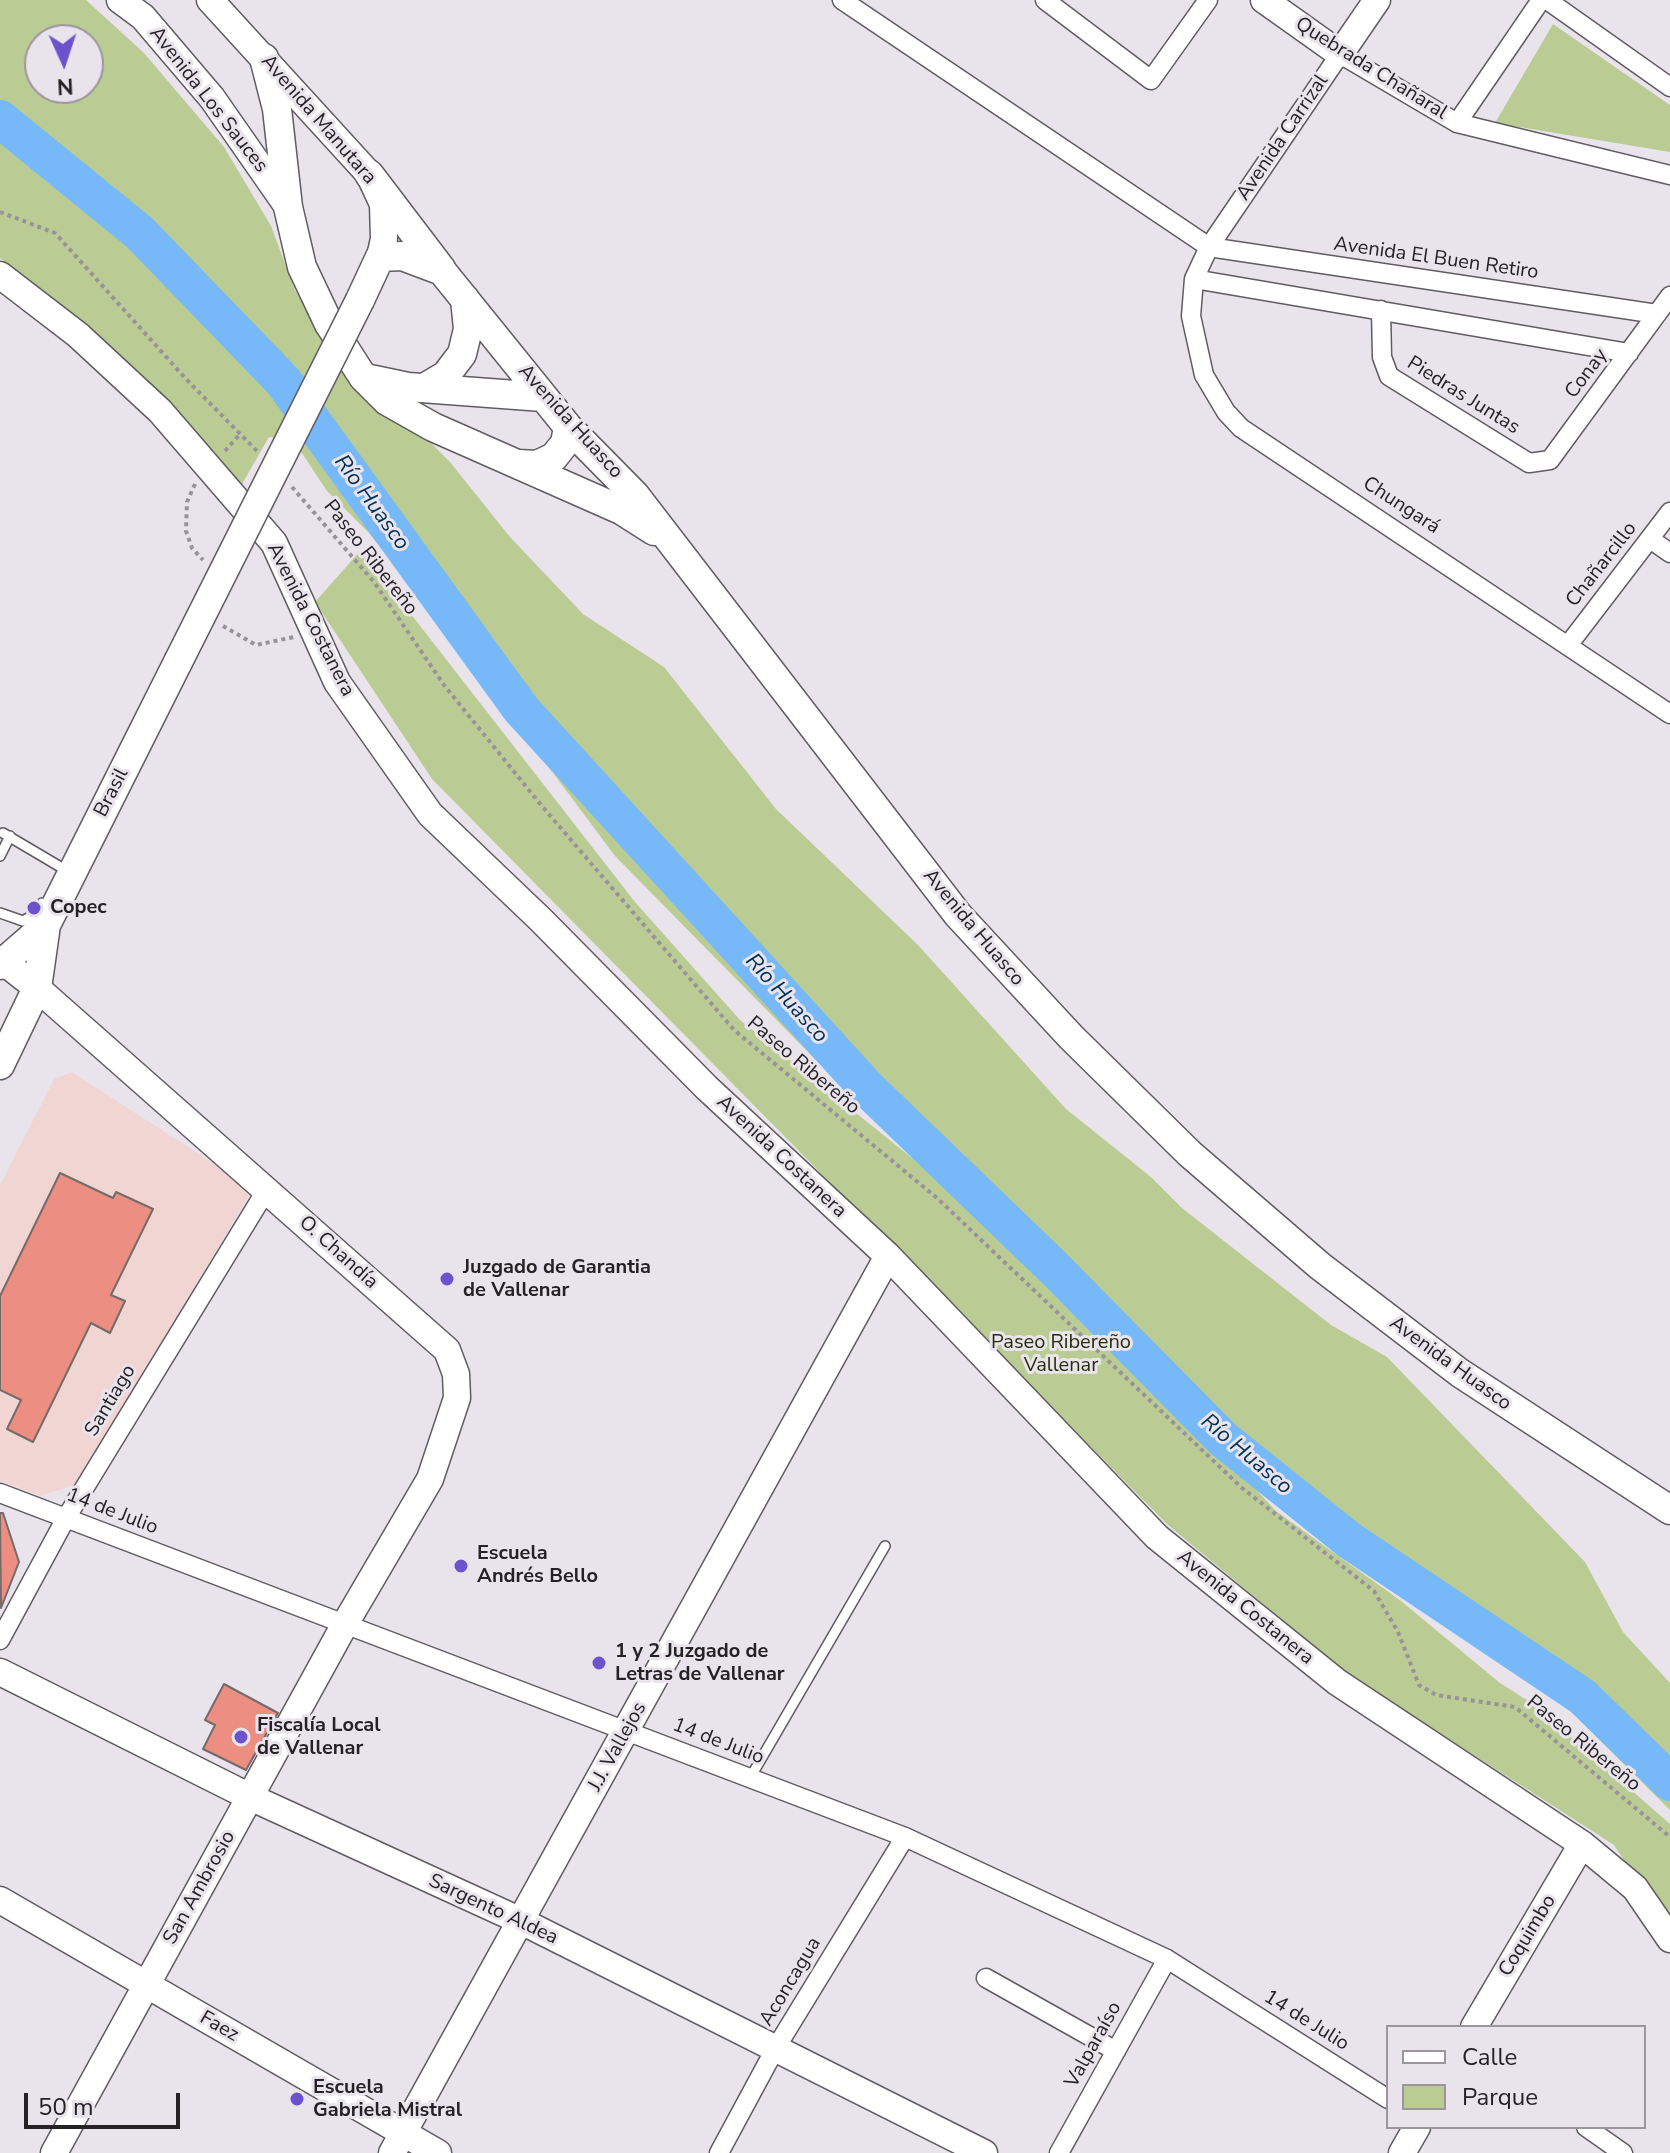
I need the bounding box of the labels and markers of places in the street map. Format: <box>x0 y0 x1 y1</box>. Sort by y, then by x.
place label: Copec <box>50 896 107 920</box>
marker: Copec <box>25 899 43 917</box>
place label: Juzgado de Garantia de Vallenar <box>463 1256 651 1303</box>
marker: Juzgado de Garantia de Vallenar <box>438 1270 456 1288</box>
place label: Escuela Andrés Bello <box>477 1542 598 1589</box>
marker: Escuela Andrés Bello <box>452 1557 470 1575</box>
place label: 1 y 2 Juzgado de Letras de Vallenar <box>615 1640 785 1687</box>
marker: 1 y 2 Juzgado de Letras de Vallenar <box>590 1654 608 1672</box>
place label: Fiscalía Local de Vallenar <box>257 1714 381 1761</box>
marker: Fiscalía Local de Vallenar <box>232 1728 250 1746</box>
place label: Escuela Gabriela Mistral <box>313 2076 462 2123</box>
marker: Escuela Gabriela Mistral <box>288 2090 306 2108</box>

